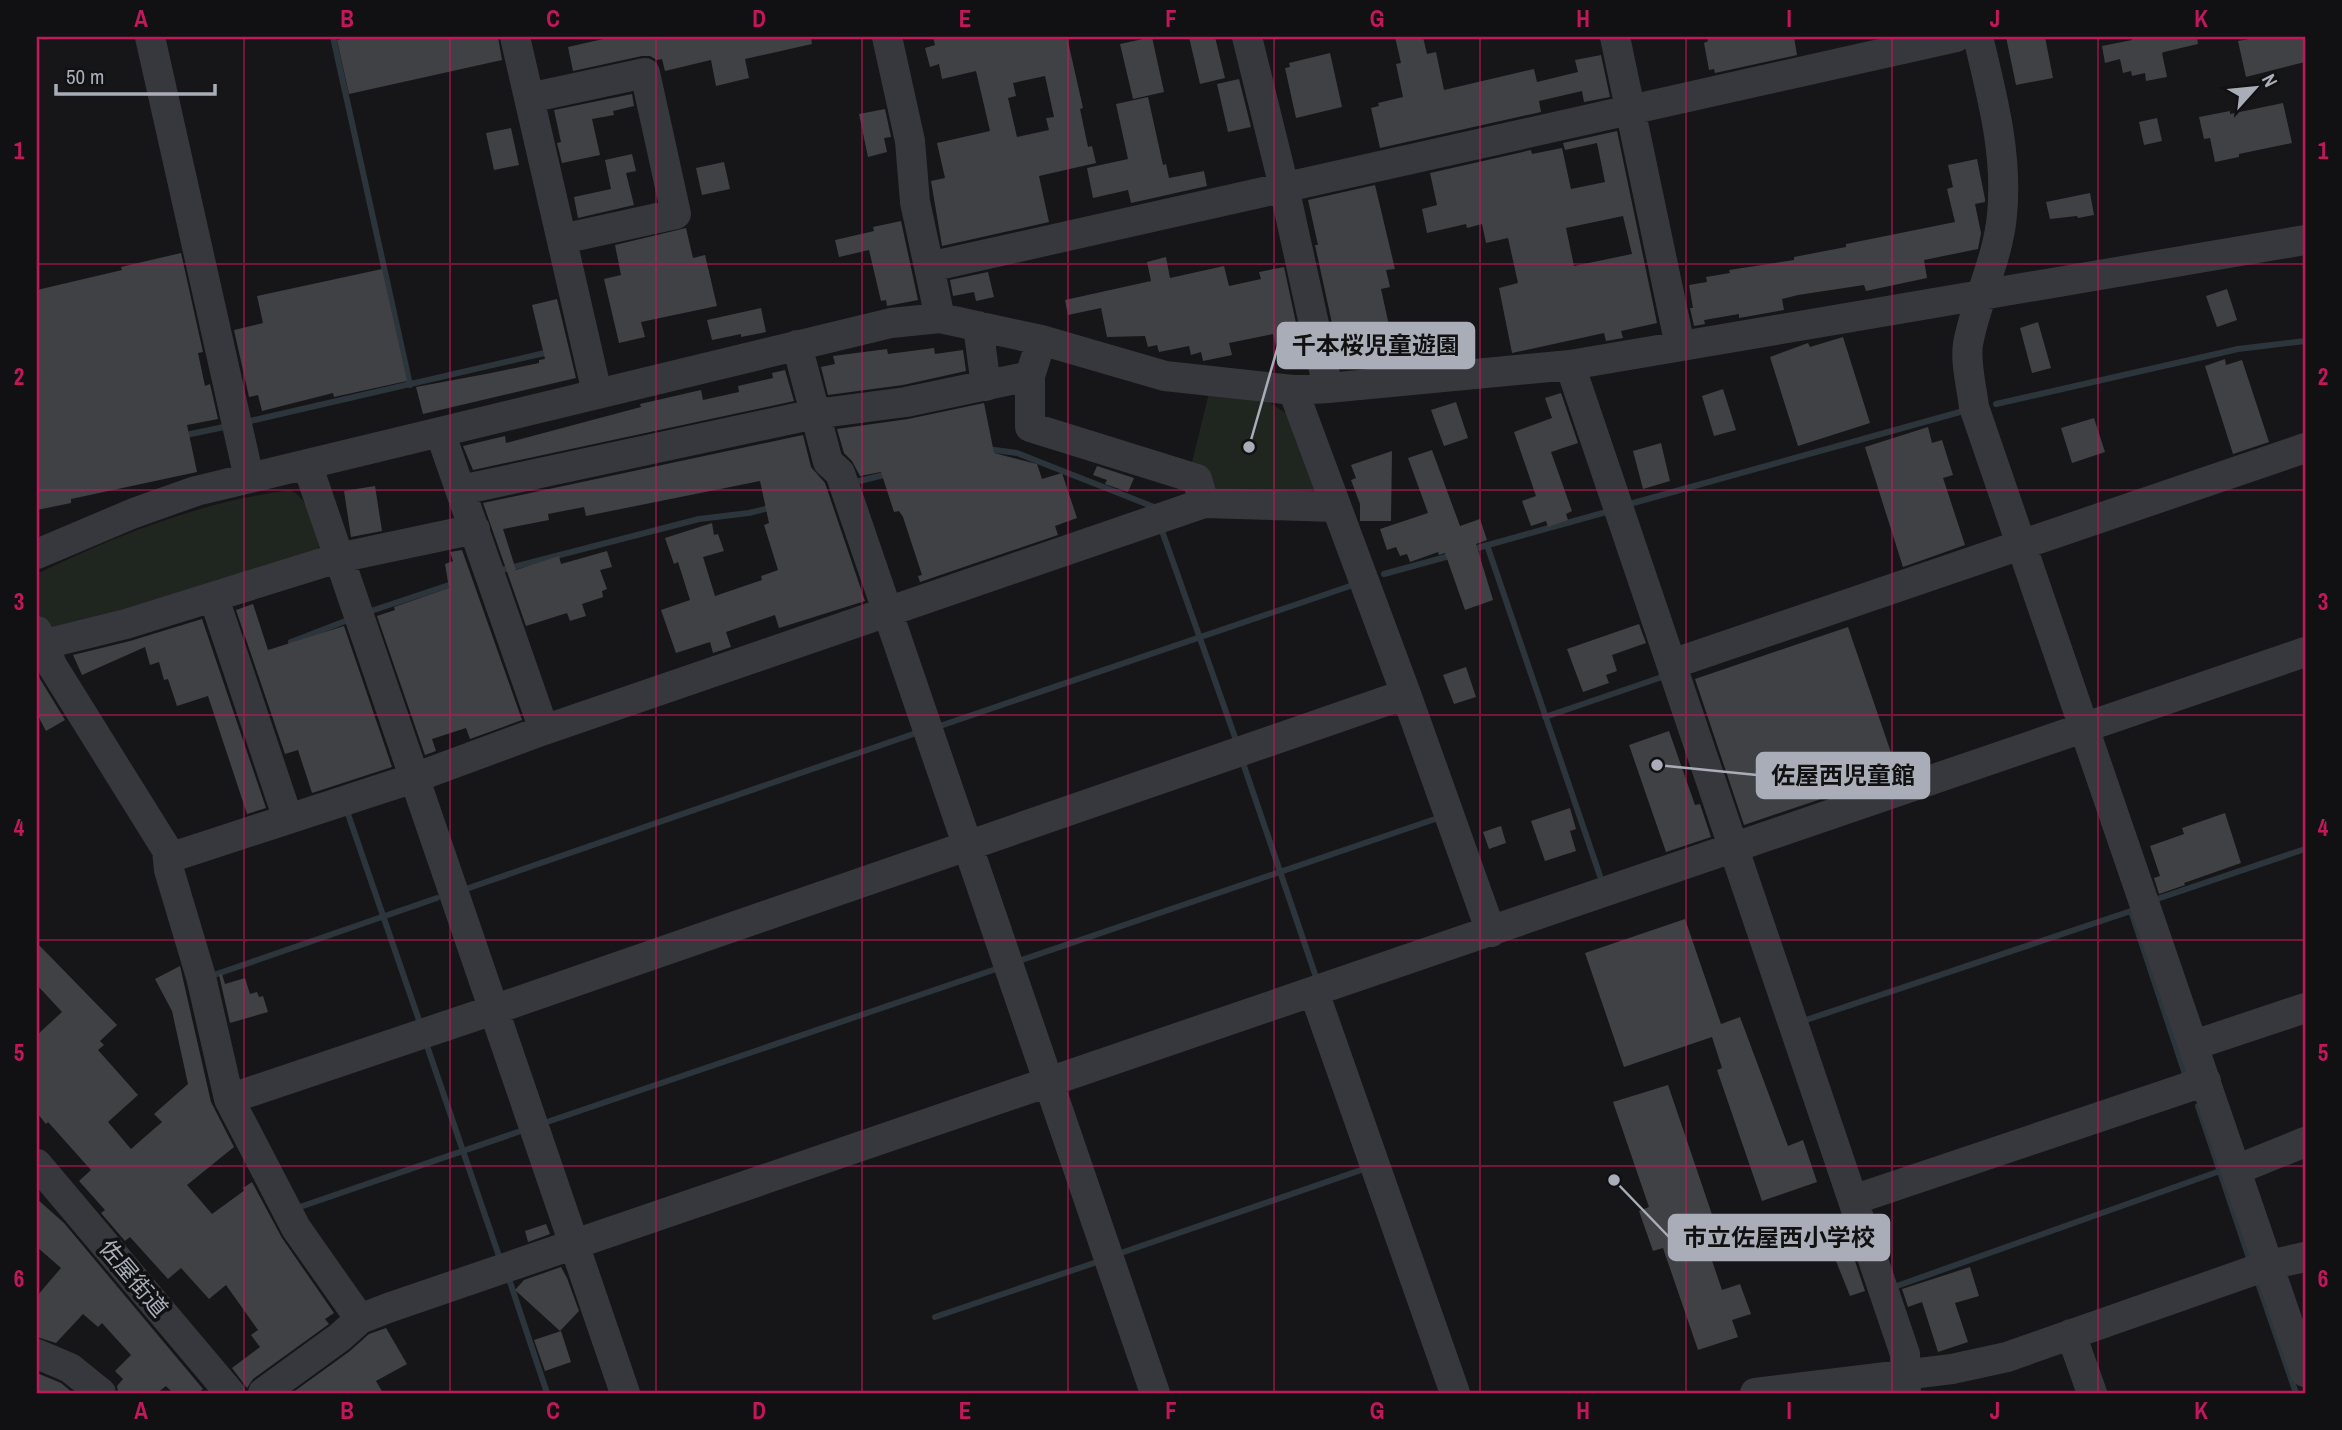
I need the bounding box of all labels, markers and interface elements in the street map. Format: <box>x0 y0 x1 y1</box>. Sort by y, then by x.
text: A <box>134 3 148 34</box>
text: B <box>340 3 354 34</box>
text: C <box>546 3 560 34</box>
text: D <box>752 3 766 34</box>
text: E <box>959 3 971 34</box>
text: F <box>1165 3 1177 34</box>
text: G <box>1370 3 1384 34</box>
text: H <box>1576 3 1590 34</box>
text: I <box>1786 3 1792 34</box>
text: J <box>1990 3 2000 34</box>
text: K <box>2194 3 2208 34</box>
scale bar <box>56 52 215 96</box>
north arrow <box>2220 52 2290 122</box>
text: 50 m <box>66 62 104 91</box>
text: N <box>2256 69 2284 91</box>
text: 1 <box>14 135 25 166</box>
text: 1 <box>2318 135 2329 166</box>
callout: 千本桜児童遊園 <box>1278 323 1474 368</box>
text: 千本桜児童遊園 <box>1292 329 1460 361</box>
text: 2 <box>14 361 24 392</box>
text: 2 <box>2318 361 2328 392</box>
text: 3 <box>14 586 24 617</box>
text: 3 <box>2318 586 2328 617</box>
callout: 佐屋西児童館 <box>1757 753 1929 798</box>
text: 佐屋西児童館 <box>1771 759 1915 791</box>
text: 4 <box>14 812 25 843</box>
text: 4 <box>2318 812 2329 843</box>
text: 5 <box>14 1037 24 1068</box>
text: 5 <box>2318 1037 2328 1068</box>
callout: 市立佐屋西小学校 <box>1669 1215 1889 1260</box>
text: 市立佐屋西小学校 <box>1683 1221 1875 1253</box>
street label: 佐屋街道 <box>93 1233 175 1323</box>
text: 6 <box>14 1263 24 1294</box>
text: 6 <box>2318 1263 2328 1294</box>
text: A <box>134 1395 148 1426</box>
text: B <box>340 1395 354 1426</box>
text: C <box>546 1395 560 1426</box>
text: D <box>752 1395 766 1426</box>
text: E <box>959 1395 971 1426</box>
text: F <box>1165 1395 1177 1426</box>
text: G <box>1370 1395 1384 1426</box>
text: H <box>1576 1395 1590 1426</box>
text: I <box>1786 1395 1792 1426</box>
text: J <box>1990 1395 2000 1426</box>
text: K <box>2194 1395 2208 1426</box>

